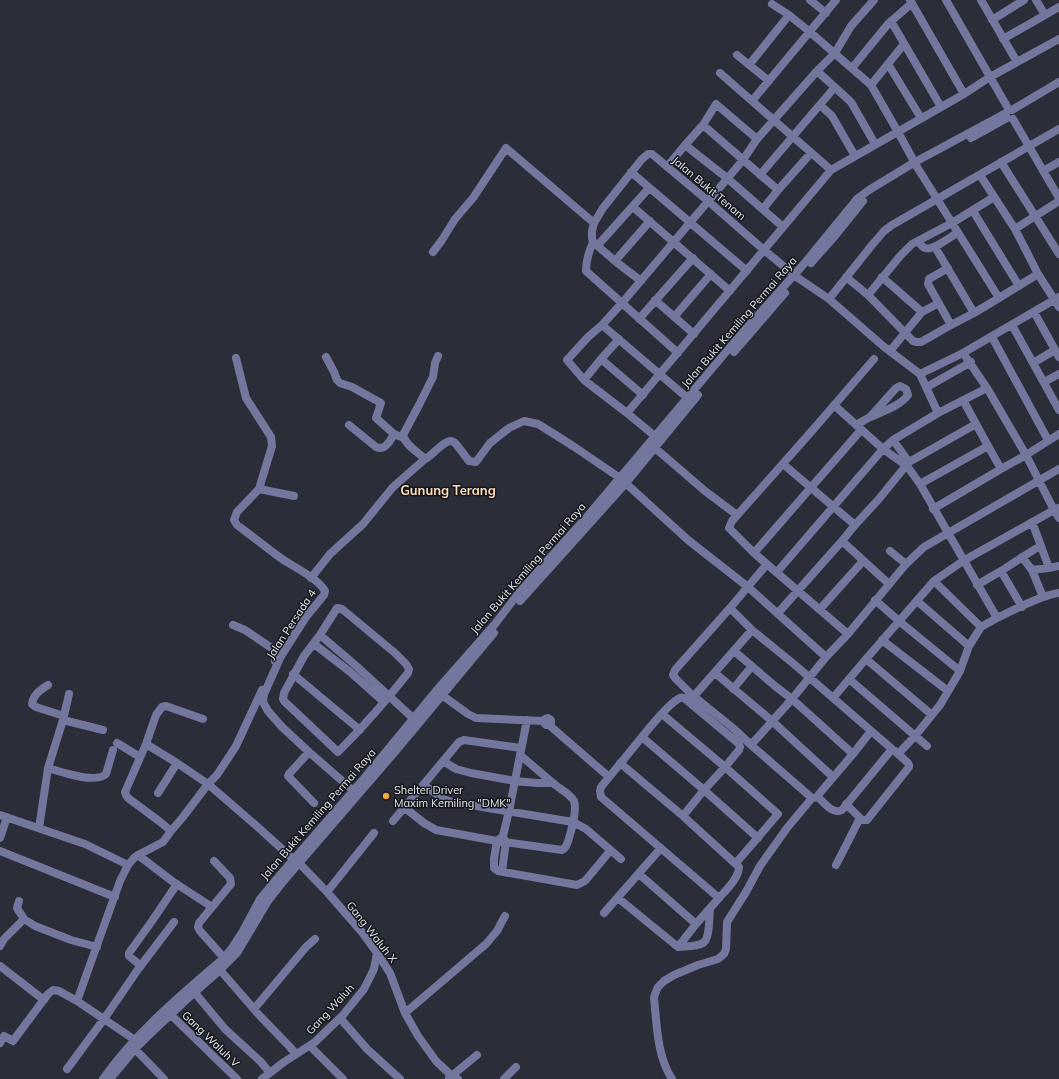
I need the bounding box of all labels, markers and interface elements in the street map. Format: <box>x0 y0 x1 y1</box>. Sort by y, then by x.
street label: Jalan Bukit Tenam <box>669 153 749 223</box>
street label: Jalan Bukit Kemiling Permai Raya <box>678 254 800 390</box>
district label: Gunung Terang <box>400 482 496 498</box>
street label: Jalan Bukit Kemiling Permai Raya <box>467 500 589 636</box>
street label: Jalan Persada 4 <box>263 586 319 661</box>
street label: Jalan Bukit Kemiling Permai Raya <box>257 746 379 882</box>
place label: Shelter Driver Maxim Kemiling "DMK" <box>394 783 511 810</box>
marker: Shelter Driver Maxim Kemiling "DMK" <box>381 791 391 801</box>
street label: Gang Waluh X <box>344 898 401 966</box>
street label: Gang Waluh <box>303 981 357 1037</box>
street label: Gang Waluh V <box>179 1008 243 1070</box>

